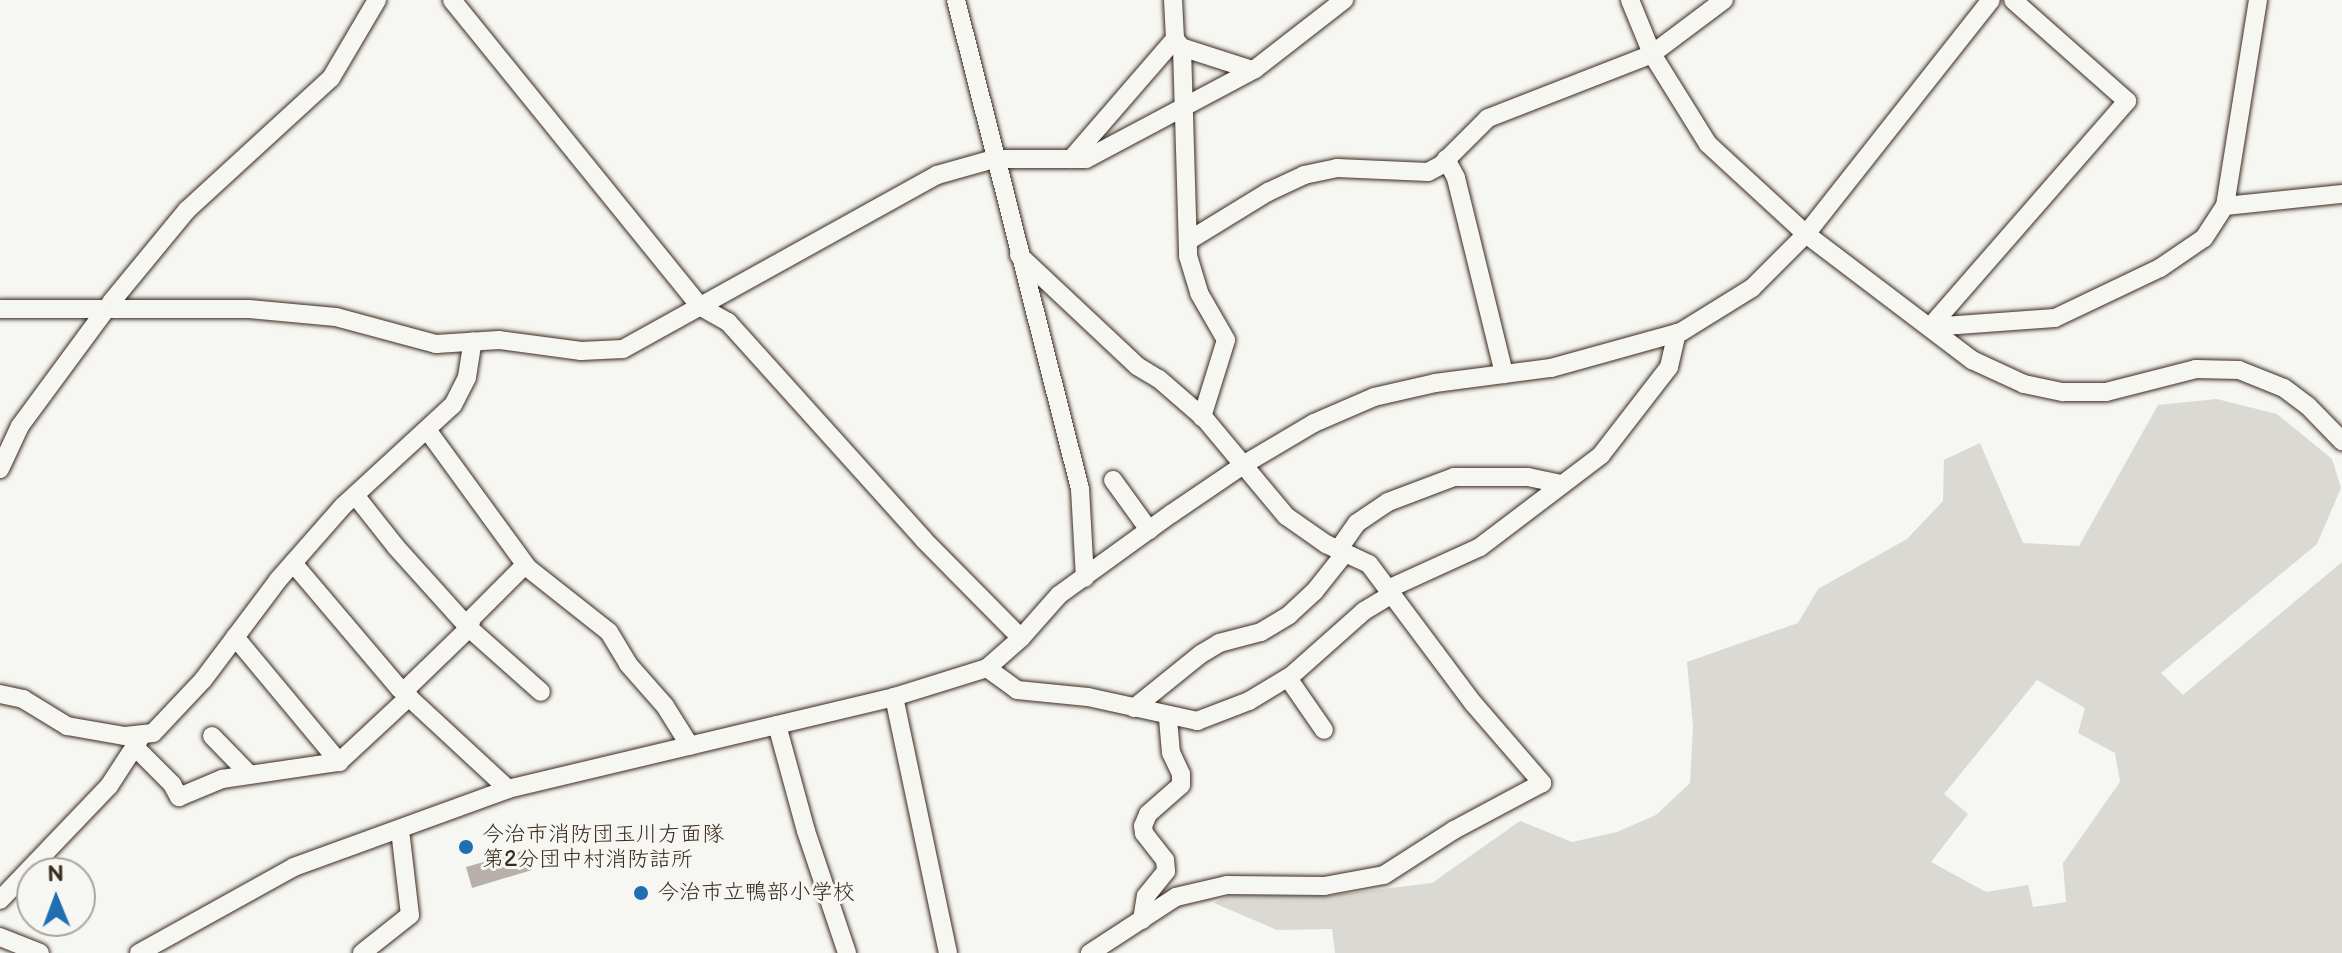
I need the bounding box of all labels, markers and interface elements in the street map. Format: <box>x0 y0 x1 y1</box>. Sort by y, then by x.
place label: 今治市消防団玉川方面隊 第2分団中村消防詰所 <box>482 821 724 872</box>
marker: 今治市消防団玉川方面隊 第2分団中村消防詰所 <box>457 838 475 856</box>
north arrow <box>16 857 96 937</box>
text: N <box>47 861 64 888</box>
place label: 今治市立鴨部小学校 <box>657 880 855 906</box>
marker: 今治市立鴨部小学校 <box>632 884 650 902</box>

